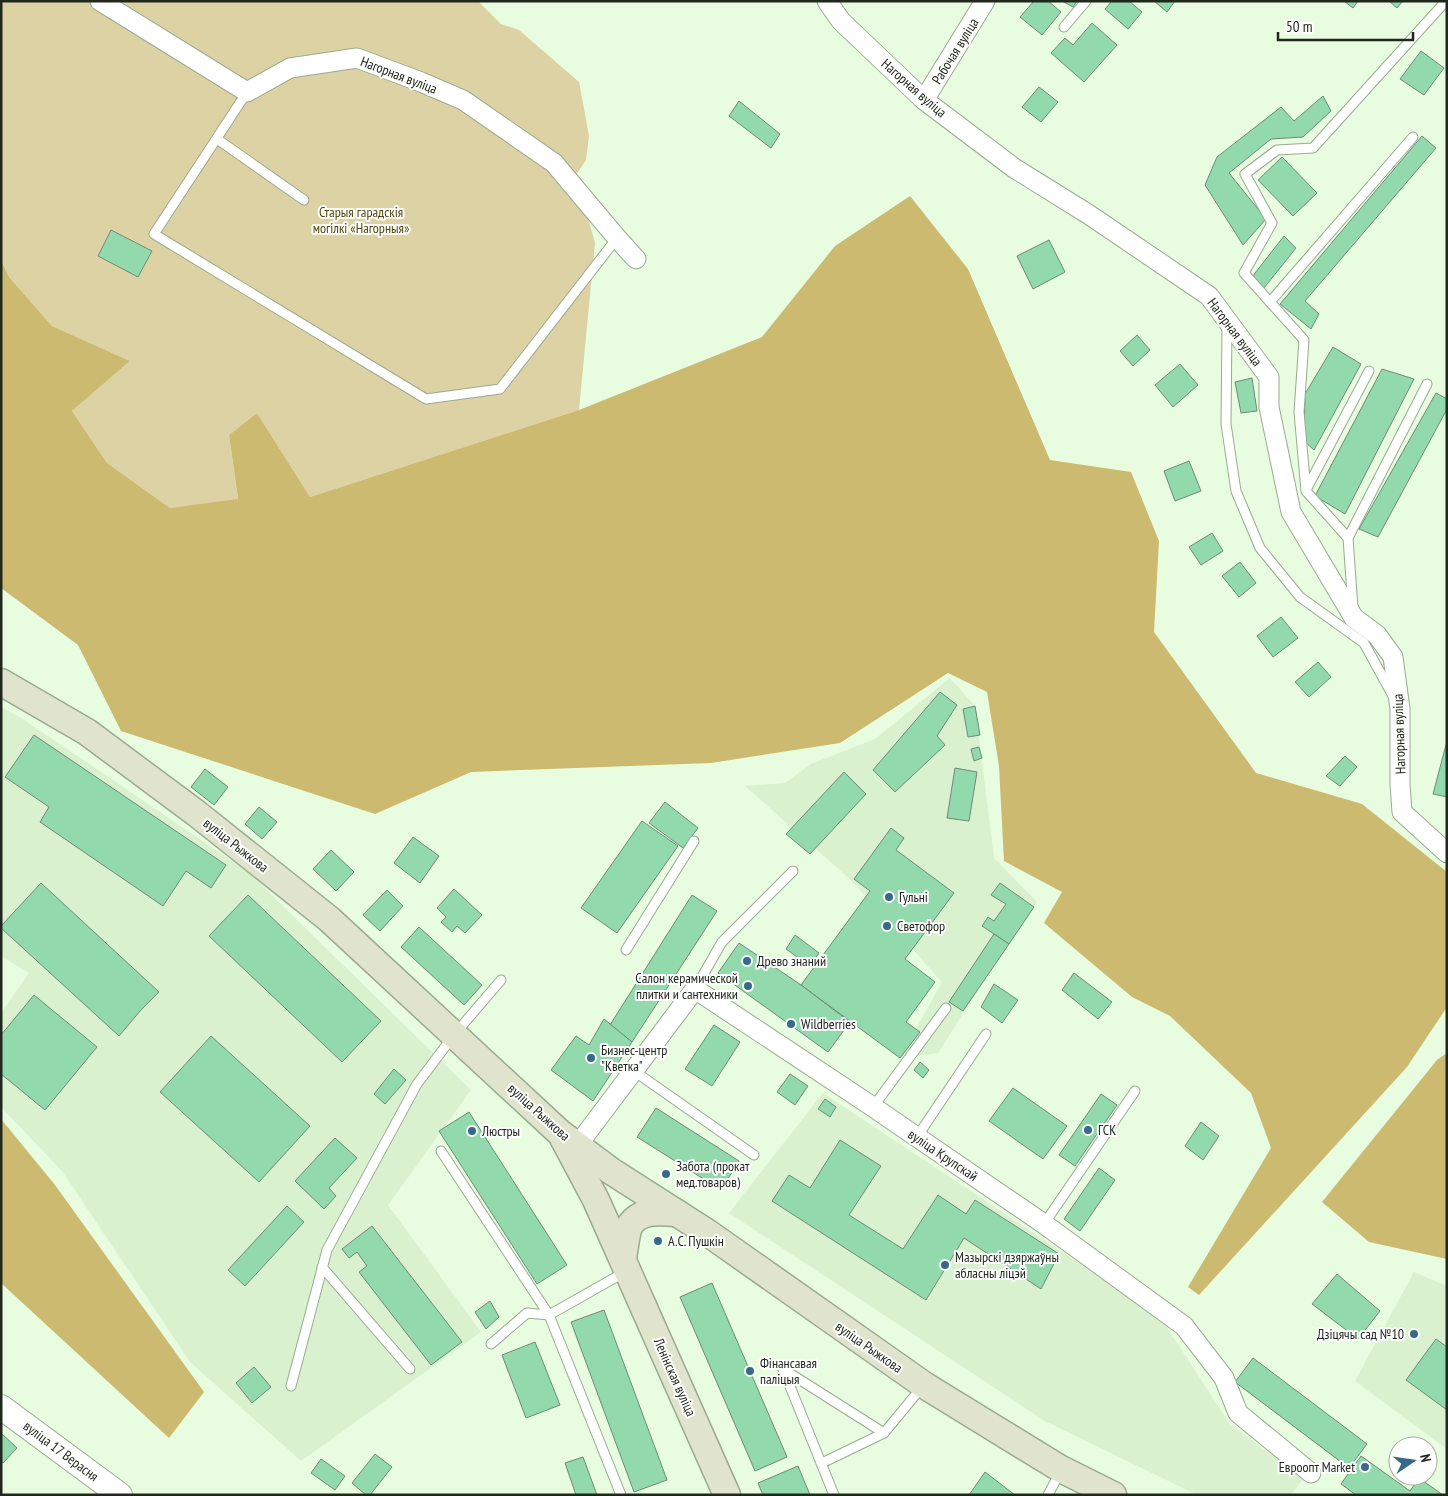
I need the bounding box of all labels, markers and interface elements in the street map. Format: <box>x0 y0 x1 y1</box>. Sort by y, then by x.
scale bar <box>1278 10 1413 42</box>
street label: Рабочая вуліца <box>928 15 982 87</box>
text: 50 m <box>1286 17 1312 36</box>
street label: Нагорная вуліца <box>358 52 440 98</box>
street label: Нагорная вуліца <box>878 55 950 121</box>
park label: Старыя гарадскія могілкі «Нагорныя» <box>313 203 409 237</box>
street label: Нагорная вуліца <box>1204 294 1266 370</box>
street label: Нагорная вуліца <box>1389 693 1409 775</box>
street label: вуліца Рыжкова <box>200 814 272 876</box>
place label: Гульнi <box>899 888 928 906</box>
marker: Гульнi <box>883 891 895 903</box>
place label: Светофор <box>897 917 945 935</box>
marker: Светофор <box>881 920 893 932</box>
place label: Древо знаний <box>757 952 826 970</box>
marker: Древо знаний <box>741 955 753 967</box>
place label: Салон керамической плитки и сантехники <box>635 969 738 1003</box>
marker: Салон керамической плитки и сантехники <box>742 980 754 992</box>
place label: Wildberries <box>801 1015 856 1033</box>
marker: Wildberries <box>785 1018 797 1030</box>
place label: Бизнес-центр "Кветка" <box>601 1041 667 1075</box>
marker: Бизнес-центр "Кветка" <box>585 1052 597 1064</box>
street label: вуліца Рыжкова <box>504 1079 574 1145</box>
place label: ГСК <box>1098 1121 1116 1139</box>
place label: Люстры <box>481 1122 520 1140</box>
marker: ГСК <box>1082 1124 1094 1136</box>
marker: Люстры <box>466 1125 478 1137</box>
street label: вуліца Крупскай <box>905 1125 981 1185</box>
place label: Забота (прокат мед.товаров) <box>676 1157 750 1191</box>
marker: Забота (прокат мед.товаров) <box>660 1168 672 1180</box>
place label: А.С. Пушкін <box>668 1232 724 1250</box>
marker: А.С. Пушкін <box>652 1235 664 1247</box>
place label: Мазырскі дзяржаўны абласны ліцэй <box>955 1248 1059 1282</box>
marker: Мазырскі дзяржаўны абласны ліцэй <box>939 1259 951 1271</box>
street label: вуліца Рыжкова <box>832 1317 906 1377</box>
place label: Дзіцячы сад №10 <box>1317 1325 1404 1343</box>
marker: Дзіцячы сад №10 <box>1408 1328 1420 1340</box>
street label: Ленінская вуліца <box>649 1334 700 1419</box>
place label: Фінансавая паліцыя <box>760 1354 817 1388</box>
marker: Фінансавая паліцыя <box>744 1365 756 1377</box>
street label: вуліца 17 Верасня <box>20 1417 102 1485</box>
north arrow <box>1388 1436 1438 1486</box>
text: N <box>1416 1452 1435 1464</box>
place label: Евроопт Market <box>1279 1458 1355 1476</box>
marker: Евроопт Market <box>1359 1461 1371 1473</box>

